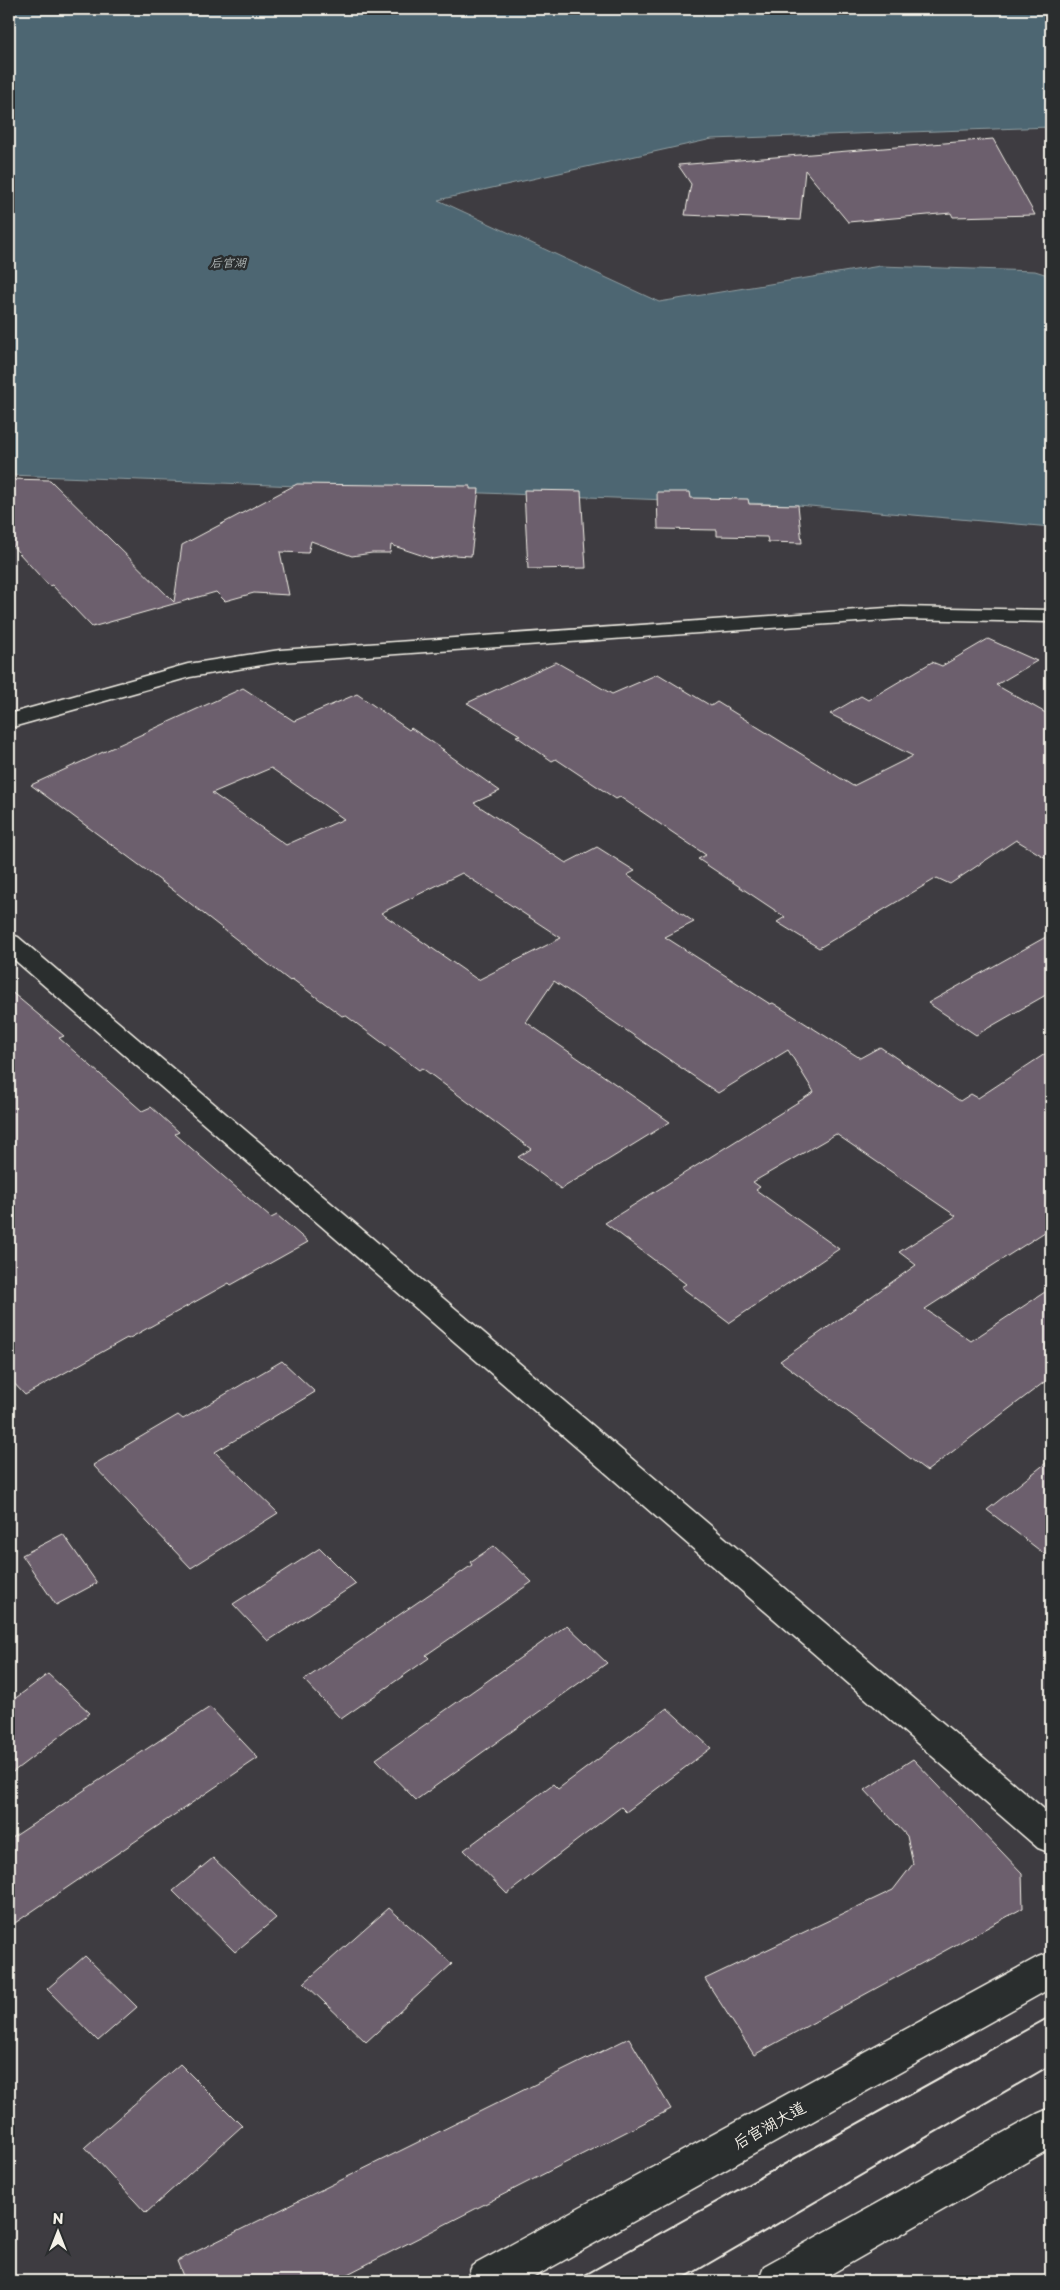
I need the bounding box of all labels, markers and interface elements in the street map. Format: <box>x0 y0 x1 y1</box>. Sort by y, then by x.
water label: 后官湖 <box>210 253 247 271</box>
street label: 后官湖大道 <box>728 2094 809 2154</box>
north arrow <box>32 2208 82 2258</box>
text: N <box>52 2208 64 2229</box>

